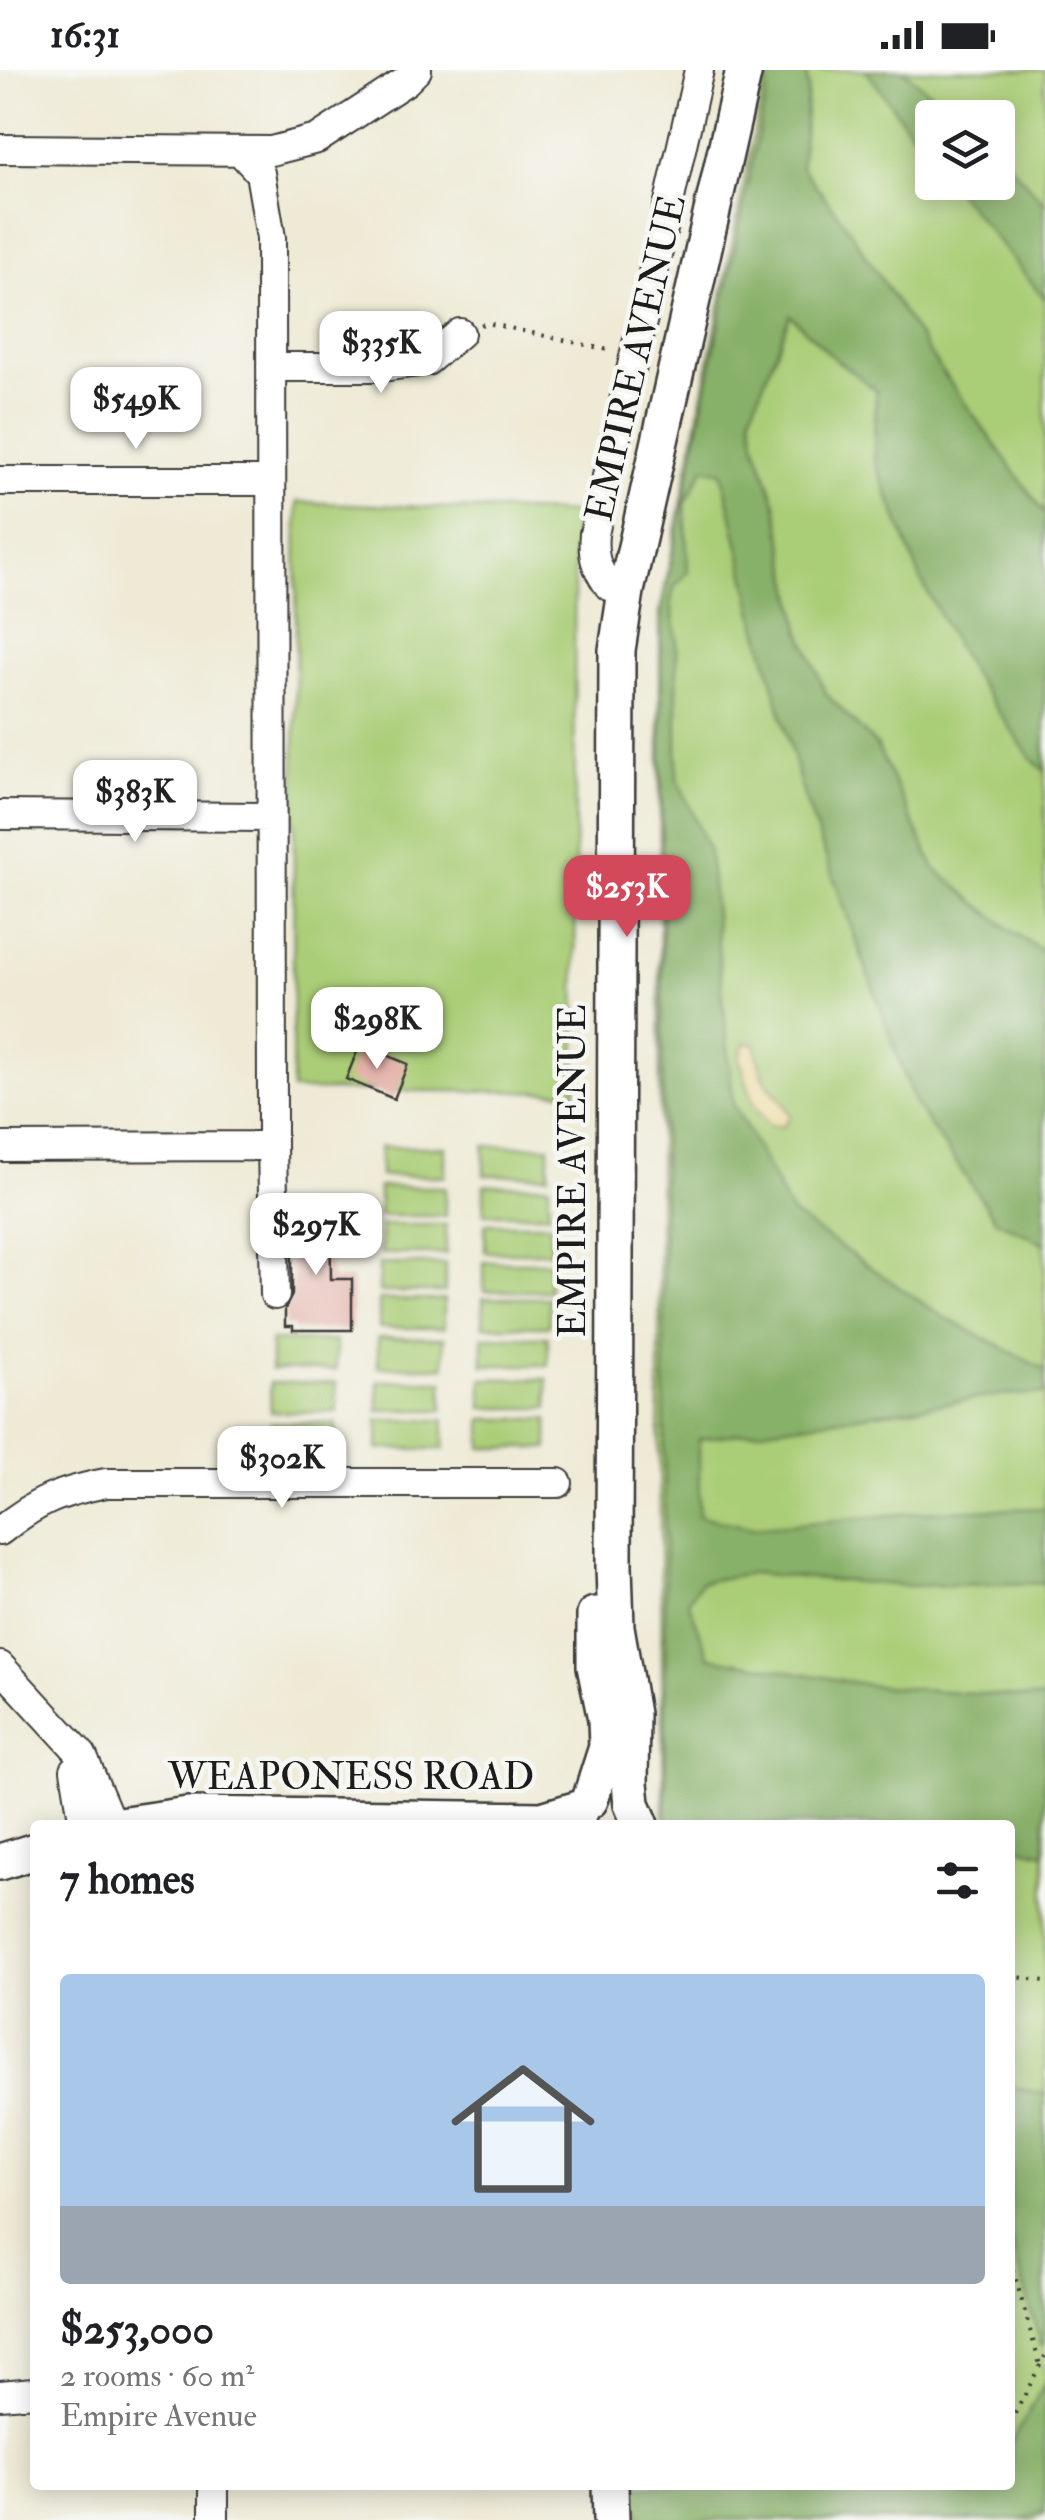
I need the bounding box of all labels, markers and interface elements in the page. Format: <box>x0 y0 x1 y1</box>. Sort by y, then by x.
text: 16:31 <box>50 11 120 59</box>
map controls <box>915 100 1015 200</box>
button: layers <box>915 100 1015 200</box>
street label: EMPIRE AVENUE <box>575 190 697 526</box>
pin: $335K <box>311 311 451 396</box>
text: $335K <box>341 323 421 363</box>
pin: $549K <box>66 367 206 452</box>
text: $549K <box>92 379 180 419</box>
pin: $383K <box>65 760 205 845</box>
text: $383K <box>95 772 175 812</box>
pin: $253K <box>557 855 697 940</box>
text: $253K <box>586 867 668 907</box>
pin: $298K <box>307 987 447 1072</box>
text: $298K <box>333 999 421 1039</box>
street label: EMPIRE AVENUE <box>549 1004 597 1338</box>
pin: $297K <box>246 1193 386 1278</box>
text: $297K <box>272 1205 360 1245</box>
pin: $302K <box>212 1426 352 1511</box>
text: $302K <box>239 1438 325 1478</box>
street label: WEAPONESS ROAD <box>167 1753 534 1801</box>
icon: filters <box>930 1853 985 1908</box>
text: 7 homes <box>60 1854 195 1906</box>
icon: home <box>433 2039 613 2219</box>
text: $253,000 <box>60 2304 214 2356</box>
text: 2 rooms · 60 m² <box>60 2356 254 2396</box>
text: Empire Avenue <box>60 2396 257 2436</box>

